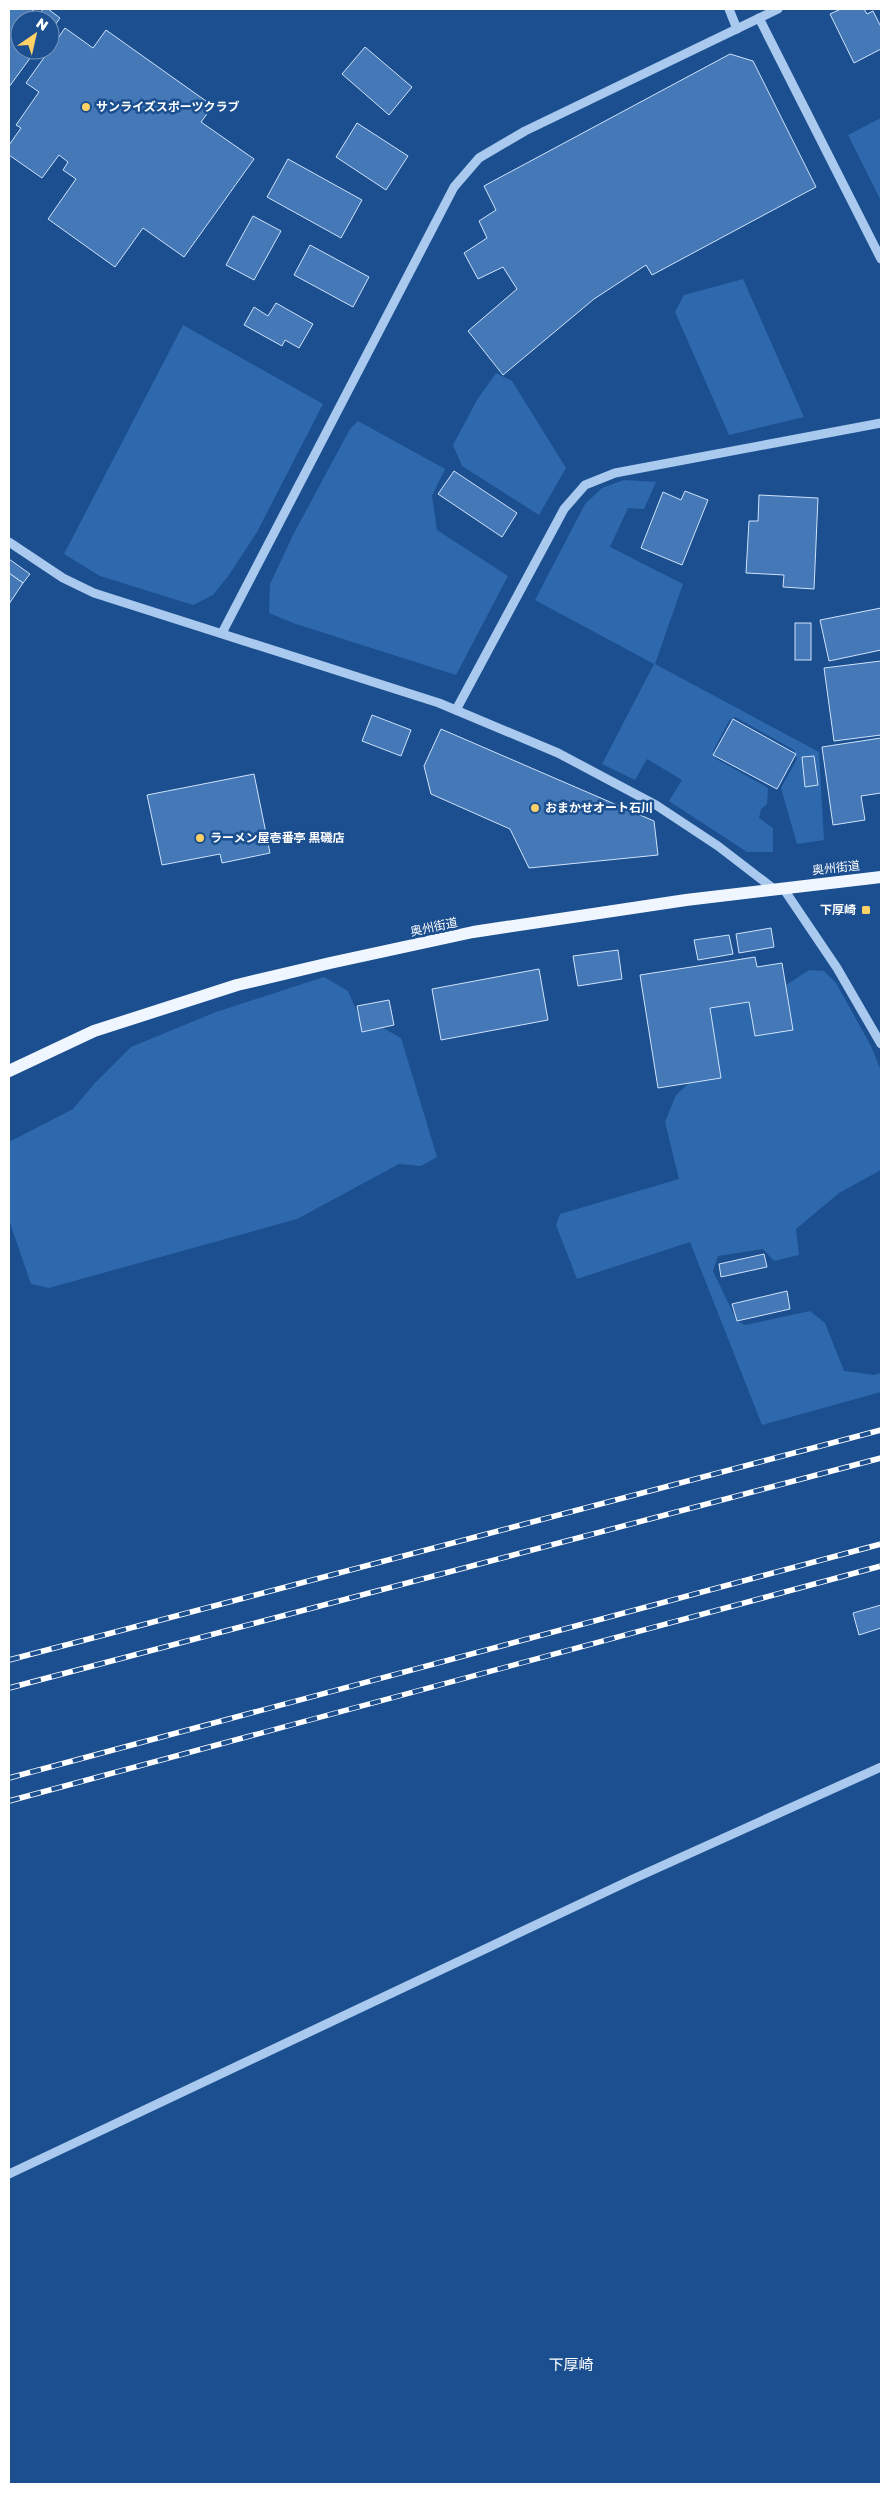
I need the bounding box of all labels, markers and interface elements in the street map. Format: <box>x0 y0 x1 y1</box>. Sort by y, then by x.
north arrow <box>10 10 60 60</box>
text: N <box>33 14 52 34</box>
place label: サンライズスポーツクラブ <box>96 99 239 114</box>
marker: サンライズスポーツクラブ <box>80 101 92 113</box>
place label: おまかせオート石川 <box>545 800 653 815</box>
marker: おまかせオート石川 <box>529 802 541 814</box>
place label: ラーメン屋壱番亭 黒磯店 <box>210 830 345 845</box>
marker: ラーメン屋壱番亭 黒磯店 <box>194 832 206 844</box>
street label: 奥州街道 <box>811 858 861 877</box>
place label: 下厚崎 <box>820 902 856 917</box>
marker: 下厚崎 <box>860 904 872 916</box>
street label: 奥州街道 <box>409 914 459 939</box>
district label: 下厚崎 <box>548 2355 594 2373</box>

